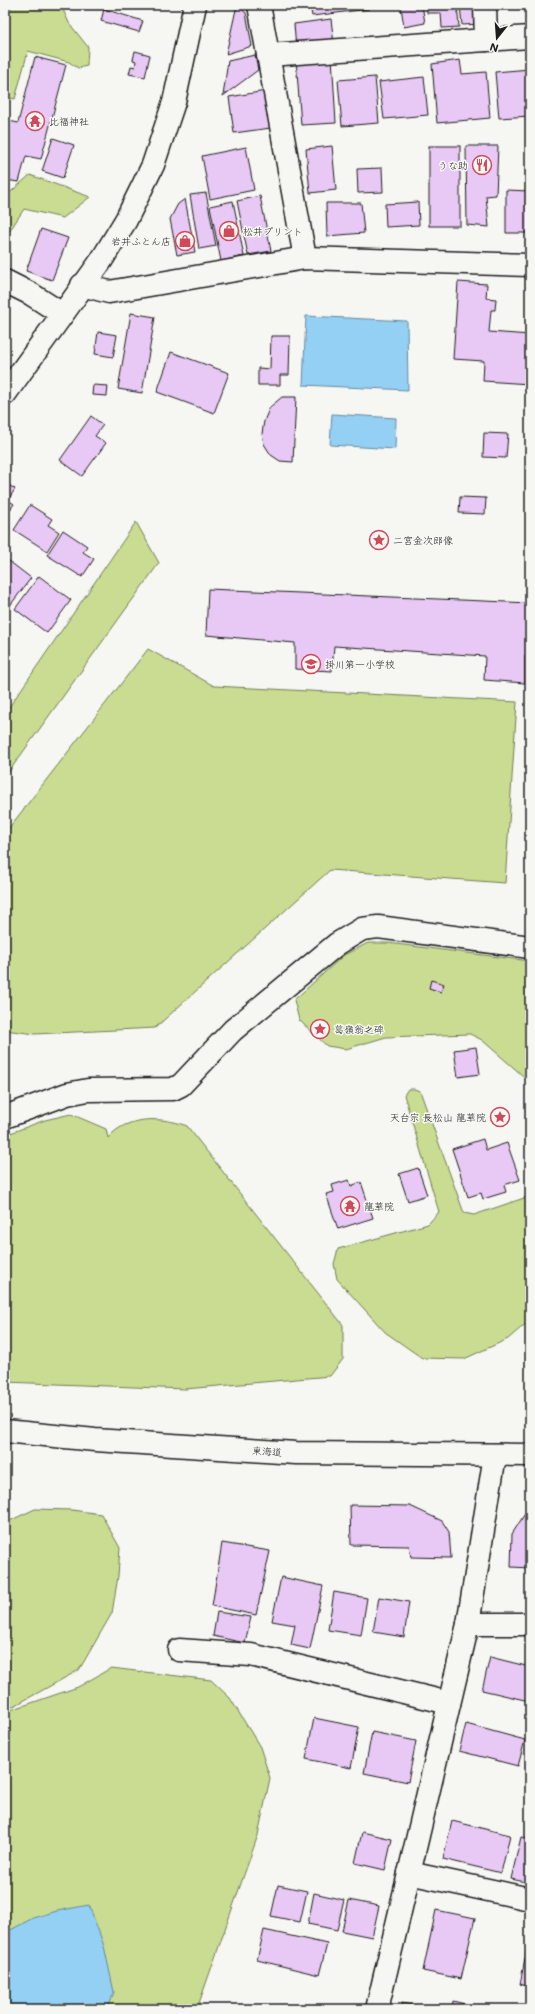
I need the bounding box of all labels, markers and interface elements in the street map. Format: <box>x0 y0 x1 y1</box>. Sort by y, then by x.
north arrow <box>477 18 517 58</box>
text: N <box>488 40 500 56</box>
temple icon: 比福神社 <box>24 110 46 132</box>
place label: 比福神社 <box>49 114 89 128</box>
restaurant icon: うな助 <box>471 154 493 176</box>
place label: うな助 <box>438 158 468 172</box>
shop icon: 松井プリント <box>218 220 240 242</box>
place label: 松井プリント <box>243 224 303 238</box>
shop icon: 岩井ふとん店 <box>174 230 196 252</box>
place label: 岩井ふとん店 <box>111 234 171 248</box>
place icon: 二宮金次郎像 <box>368 529 390 551</box>
place label: 二宮金次郎像 <box>393 533 453 547</box>
school or university icon: 掛川第一小学校 <box>300 653 322 675</box>
place label: 掛川第一小学校 <box>325 657 395 671</box>
place icon: 葛嶺翁之碑 <box>309 1018 331 1040</box>
place label: 葛嶺翁之碑 <box>334 1022 384 1036</box>
place icon: 天台宗 長松山 龍華院 <box>489 1106 511 1128</box>
place label: 天台宗 長松山 龍華院 <box>390 1110 486 1124</box>
temple icon: 龍華院 <box>339 1195 361 1217</box>
place label: 龍華院 <box>364 1199 394 1213</box>
street label: 東海道 <box>252 1443 282 1459</box>

